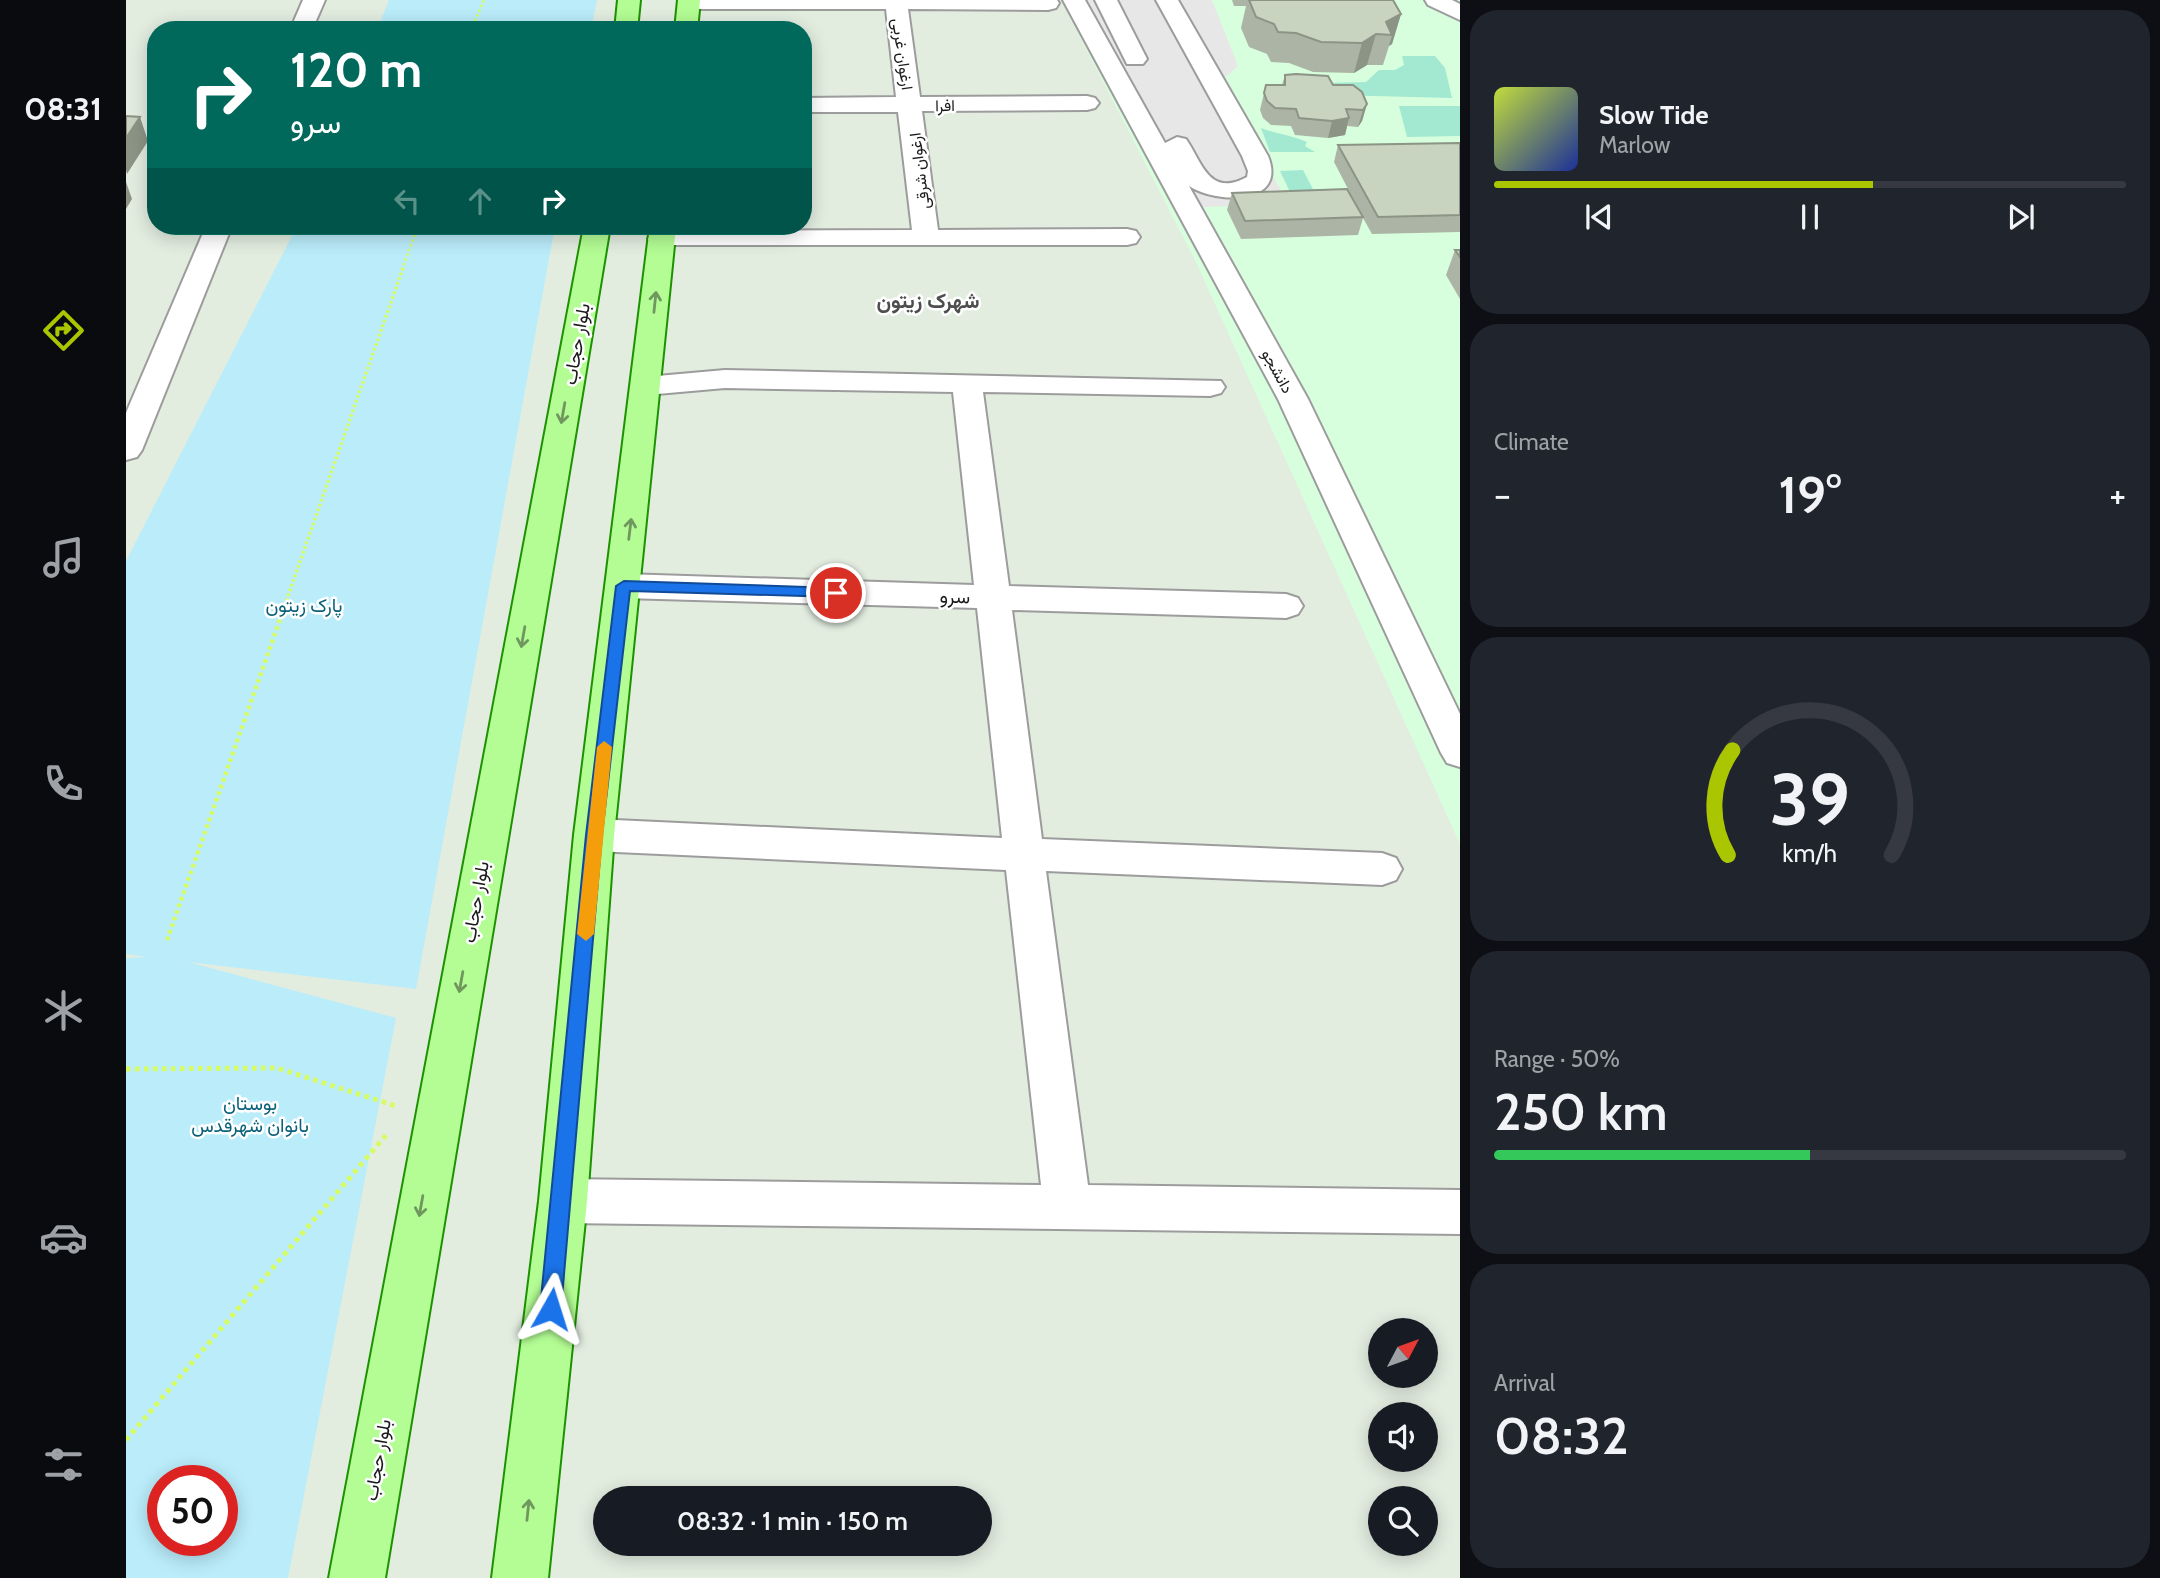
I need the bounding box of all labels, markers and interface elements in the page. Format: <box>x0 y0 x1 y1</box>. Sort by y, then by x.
street label: ارغوان غربی <box>887 17 917 91</box>
text: 120 m <box>290 40 422 99</box>
icon: right <box>175 49 266 140</box>
text: 08:31 <box>24 89 102 128</box>
street label: افرا <box>935 96 955 116</box>
text: Slow Tide <box>1599 99 1709 131</box>
text: سرو <box>290 102 341 141</box>
street label: ارغوان شرقی <box>905 131 935 210</box>
text: Marlow <box>1599 131 1670 159</box>
icon: left <box>388 182 426 220</box>
icon: ahead <box>461 182 499 220</box>
icon: right <box>534 182 572 220</box>
icon: previous <box>1580 198 1618 236</box>
icon: pause <box>1791 198 1829 236</box>
icon: next <box>2002 198 2040 236</box>
district label: شهرک زیتون <box>876 288 980 314</box>
one-way arrow <box>648 292 661 314</box>
street label: بلوار حجاب <box>558 301 595 387</box>
icon: directions <box>39 306 88 355</box>
street label: دانشجو <box>1257 346 1297 397</box>
one-way arrow <box>556 402 570 424</box>
text: Climate <box>1494 428 1569 456</box>
text: 19° <box>1779 463 1841 526</box>
text: − <box>1494 471 1511 518</box>
text: + <box>2109 471 2126 518</box>
one-way arrow <box>624 518 637 540</box>
icon: music <box>39 533 88 582</box>
pin <box>806 563 866 623</box>
icon: arrive <box>817 574 855 612</box>
street label: سرو <box>939 584 971 609</box>
park label: پارک زیتون <box>265 594 343 619</box>
one-way arrow <box>516 625 529 648</box>
text: 39 <box>1770 755 1850 843</box>
icon: phone <box>39 759 88 808</box>
text: km/h <box>1783 838 1837 868</box>
street label: بلوار حجاب <box>457 859 494 945</box>
one-way arrow <box>454 970 467 993</box>
icon: climate <box>39 986 88 1035</box>
text: Range · 50% <box>1494 1045 1620 1073</box>
text: 250 km <box>1494 1080 1668 1143</box>
park label: بوستان بانوان شهرقدس <box>191 1092 309 1137</box>
one-way arrow <box>414 1194 427 1217</box>
icon: car <box>39 1213 88 1262</box>
position arrow <box>514 1272 588 1346</box>
north arrow <box>1368 1318 1438 1388</box>
map controls <box>1368 1318 1438 1556</box>
text: Arrival <box>1494 1369 1555 1397</box>
button: sound <box>1368 1402 1438 1472</box>
text: 08:32 <box>1494 1404 1629 1467</box>
street label: بلوار حجاب <box>359 1417 396 1503</box>
icon: filters <box>39 1440 88 1489</box>
speed limit sign: 50 <box>147 1465 238 1556</box>
button: search <box>1368 1486 1438 1556</box>
one-way arrow <box>522 1499 535 1522</box>
text: 08:32 · 1 min · 150 m <box>677 1505 908 1537</box>

